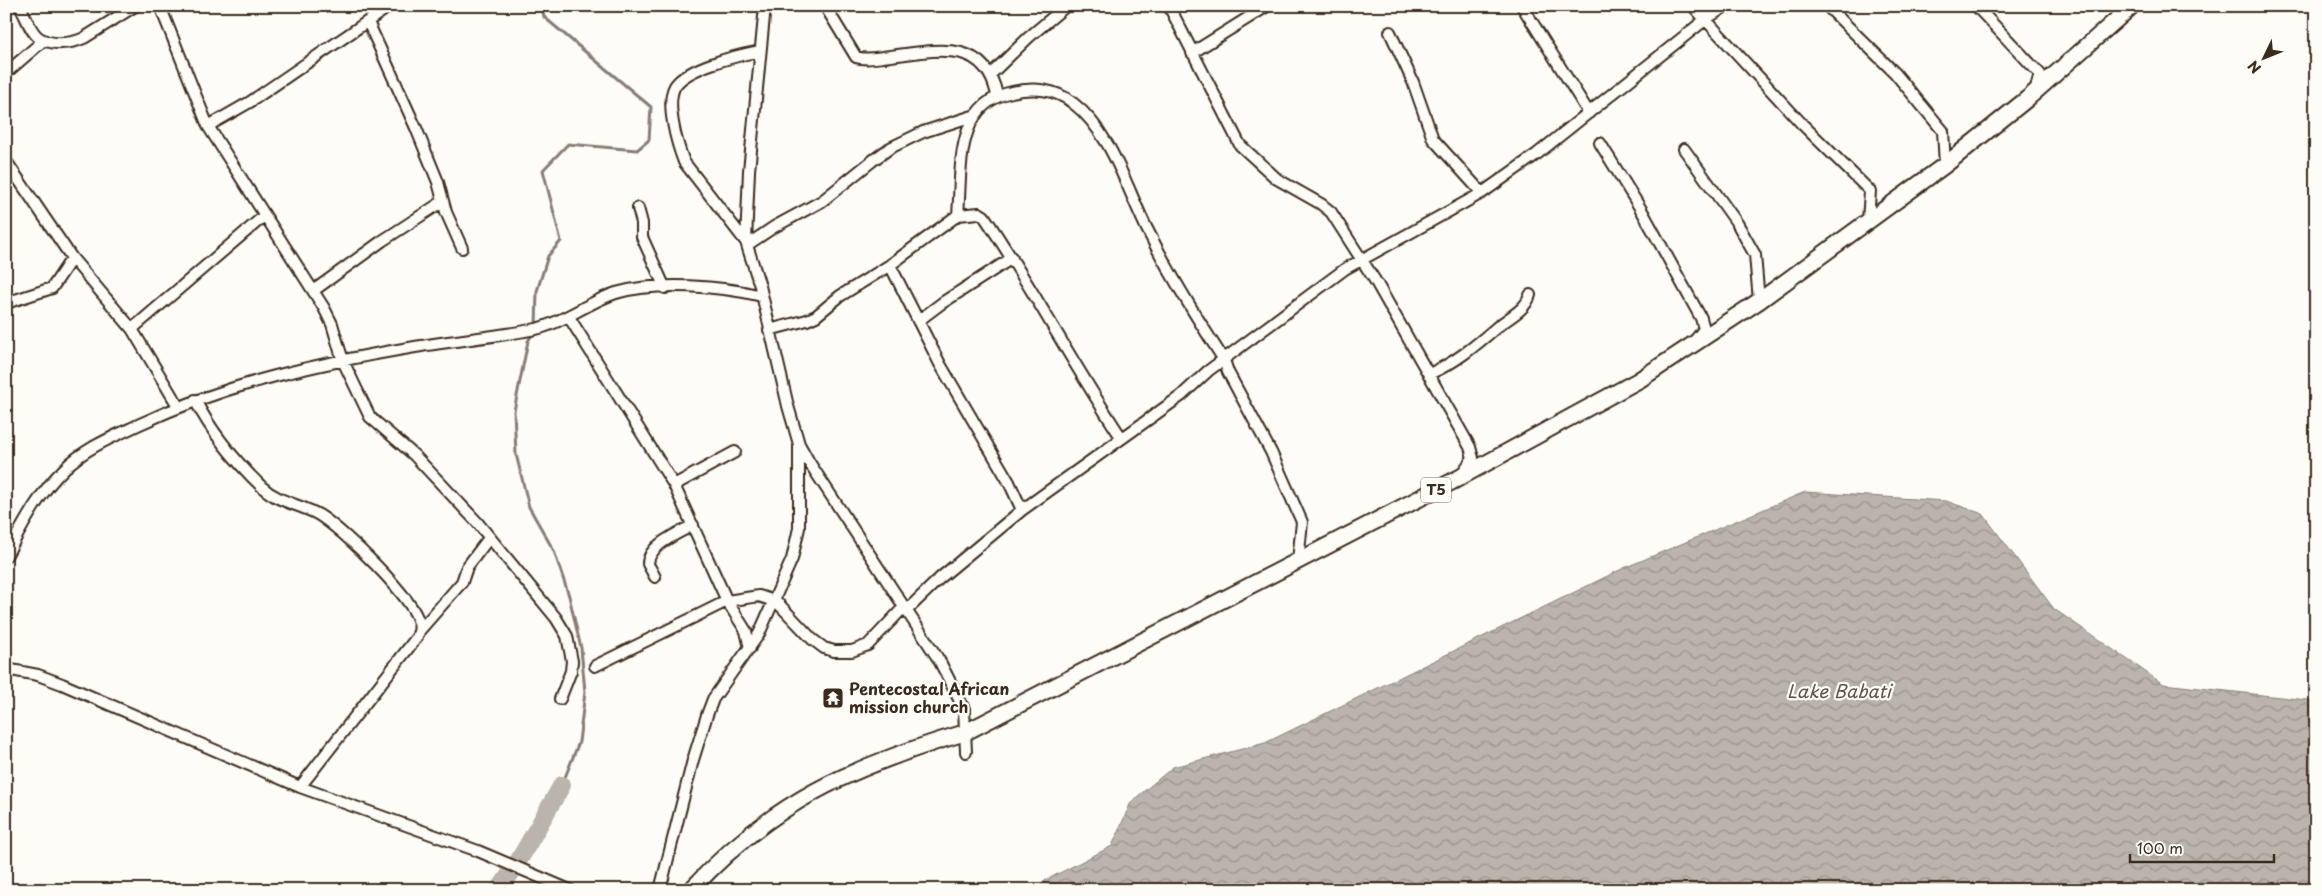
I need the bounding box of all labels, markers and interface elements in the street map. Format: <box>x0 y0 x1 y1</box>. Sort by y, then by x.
north arrow <box>2240 32 2290 82</box>
text: N <box>2243 56 2266 78</box>
road number: T5 <box>1421 478 1451 502</box>
place label: Pentecostal African mission church <box>849 676 1010 718</box>
water label: Lake Babati <box>1787 677 1894 704</box>
temple icon: Pentecostal African mission church <box>821 686 845 710</box>
scale bar <box>2130 831 2273 863</box>
text: 100 m <box>2137 836 2183 859</box>

